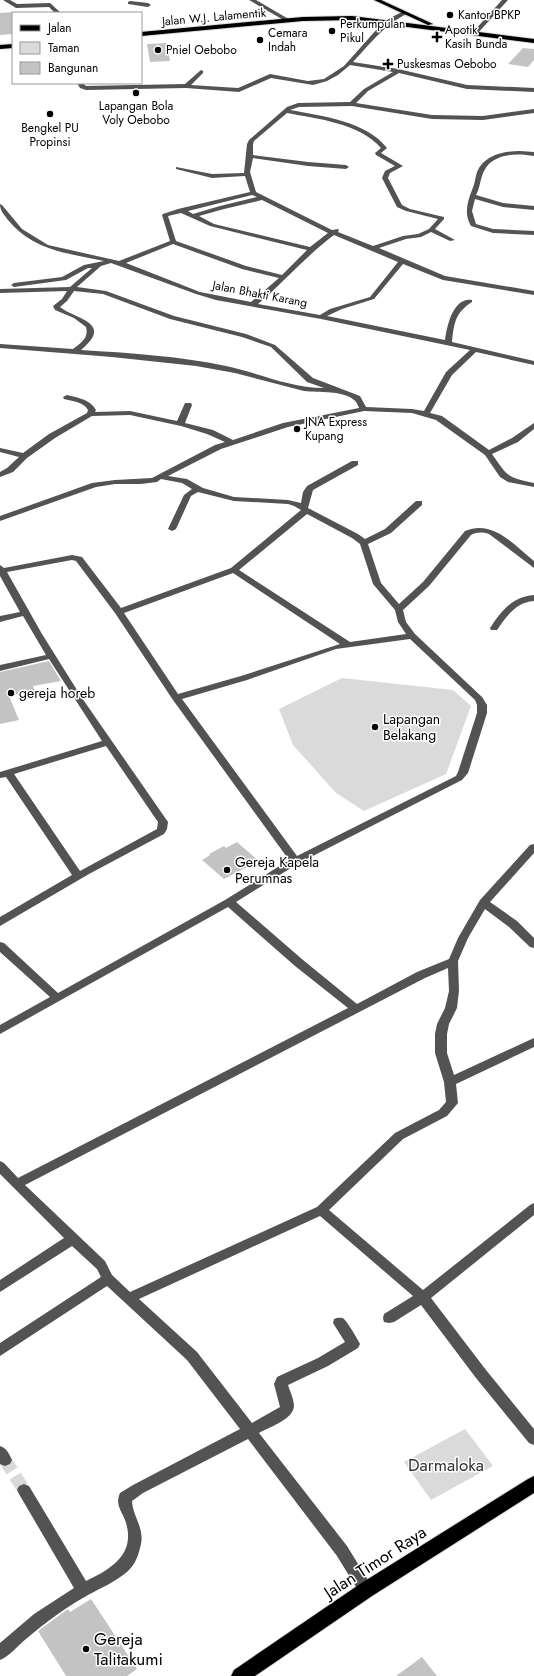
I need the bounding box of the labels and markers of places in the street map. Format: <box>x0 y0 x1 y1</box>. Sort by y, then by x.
place label: Kantor BPKP <box>458 6 521 24</box>
marker: Kantor BPKP <box>445 10 455 20</box>
place label: Perkumpulan Pikul <box>340 15 405 47</box>
place label: Apotik Kasih Bunda <box>445 21 508 53</box>
place label: Cemara Indah <box>268 24 308 56</box>
marker: Perkumpulan Pikul <box>327 26 337 36</box>
marker: Apotik Kasih Bunda <box>432 32 442 42</box>
marker: Cemara Indah <box>255 35 265 45</box>
place label: Pniel Oebobo <box>166 41 237 59</box>
marker: Pniel Oebobo <box>153 45 163 55</box>
place label: Puskesmas Oebobo <box>397 55 497 73</box>
marker: Puskesmas Oebobo <box>382 58 394 70</box>
marker: Lapangan Bola Voly Oebobo <box>131 88 141 98</box>
place label: Lapangan Bola Voly Oebobo <box>99 97 173 129</box>
marker: Bengkel PU Propinsi <box>45 109 55 119</box>
place label: Bengkel PU Propinsi <box>21 119 79 151</box>
place label: JNA Express Kupang <box>303 413 367 445</box>
marker: JNA Express Kupang <box>292 424 302 434</box>
place label: gereja horeb <box>19 683 95 703</box>
marker: gereja horeb <box>6 688 16 698</box>
place label: Lapangan Belakang <box>383 709 440 745</box>
marker: Lapangan Belakang <box>370 722 380 732</box>
place label: Gereja Kapela Perumnas <box>235 852 319 888</box>
marker: Gereja Kapela Perumnas <box>222 865 232 875</box>
place label: Gereja Talitakumi <box>94 1627 163 1671</box>
marker: Gereja Talitakumi <box>81 1644 91 1654</box>

